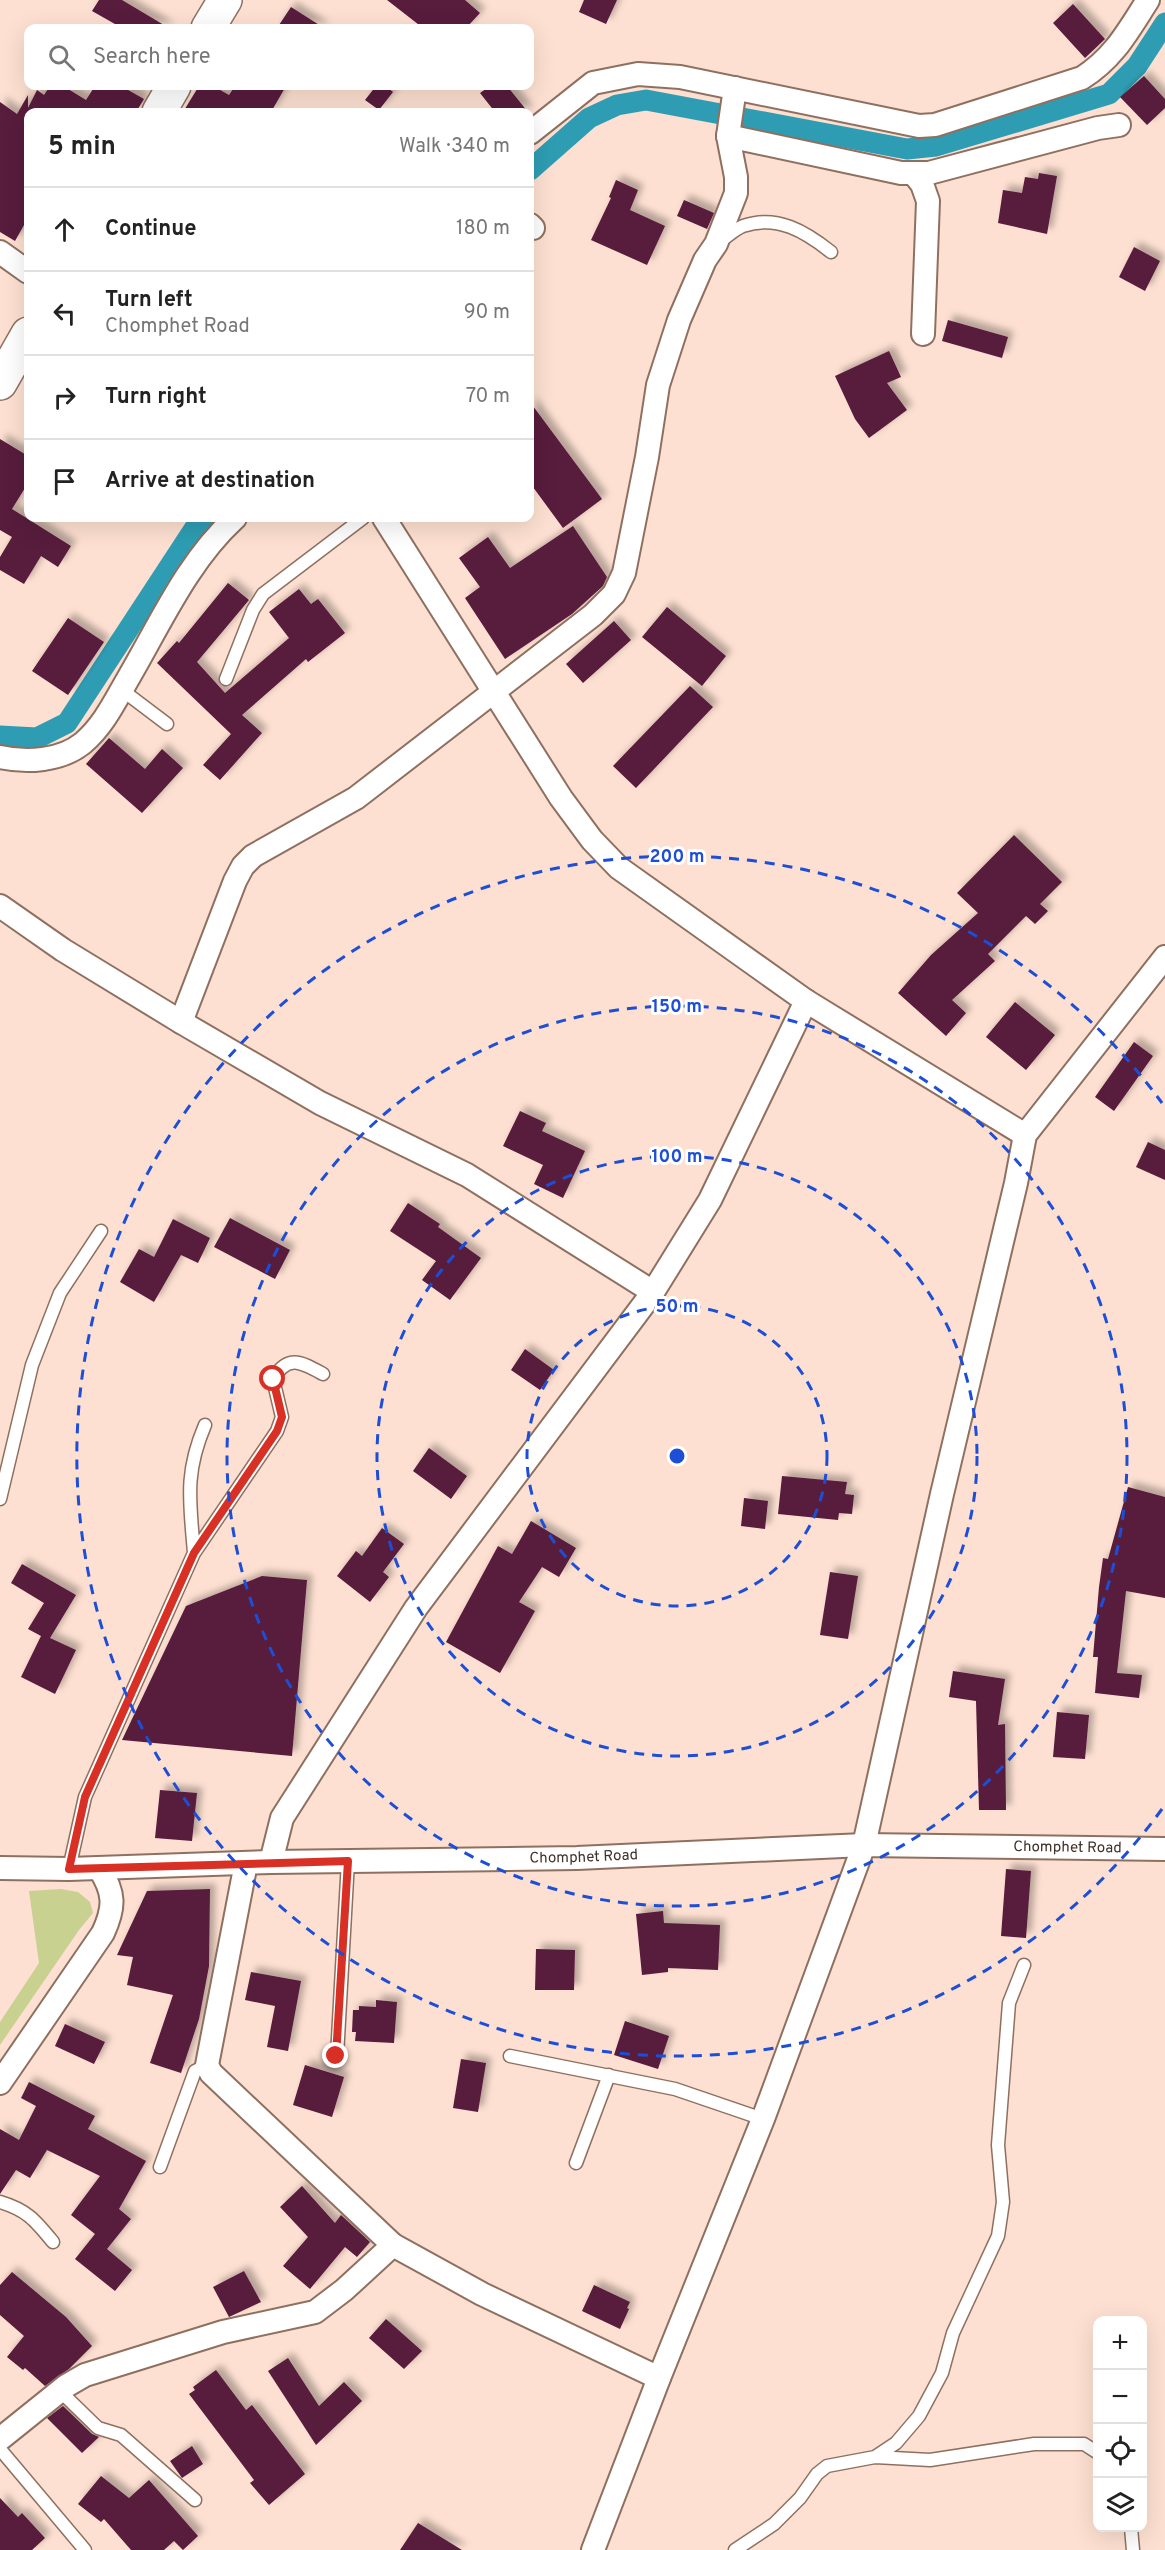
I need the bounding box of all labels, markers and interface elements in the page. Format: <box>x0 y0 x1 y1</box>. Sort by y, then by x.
search box <box>24 24 534 90</box>
icon: search <box>45 41 78 74</box>
text: Search here <box>93 44 211 71</box>
text: 5 min <box>48 131 116 164</box>
text: Walk · 340 m <box>399 134 510 160</box>
icon: ahead <box>48 213 81 246</box>
text: Continue <box>105 216 196 243</box>
text: 180 m <box>456 216 510 242</box>
text: Turn left <box>105 287 193 314</box>
icon: left <box>48 297 81 330</box>
text: 90 m <box>464 300 510 326</box>
text: Chomphet Road <box>105 314 250 340</box>
icon: right <box>48 381 81 414</box>
text: Turn right <box>105 384 207 411</box>
text: 70 m <box>466 384 510 410</box>
icon: arrive <box>48 465 81 498</box>
text: Arrive at destination <box>105 468 315 495</box>
text: 200 m <box>649 846 705 869</box>
text: 150 m <box>652 996 702 1019</box>
text: 100 m <box>651 1146 703 1169</box>
text: 50 m <box>655 1296 699 1319</box>
route start <box>259 1365 285 1391</box>
centre of rings <box>667 1446 687 1466</box>
street label: Chomphet Road <box>1013 1837 1122 1858</box>
street label: Chomphet Road <box>529 1846 639 1868</box>
route end <box>322 2042 348 2068</box>
map controls <box>1093 2316 1147 2532</box>
button: + <box>1093 2316 1147 2370</box>
button: − <box>1093 2370 1147 2424</box>
button: locate <box>1093 2424 1147 2478</box>
button: layers <box>1093 2478 1147 2532</box>

